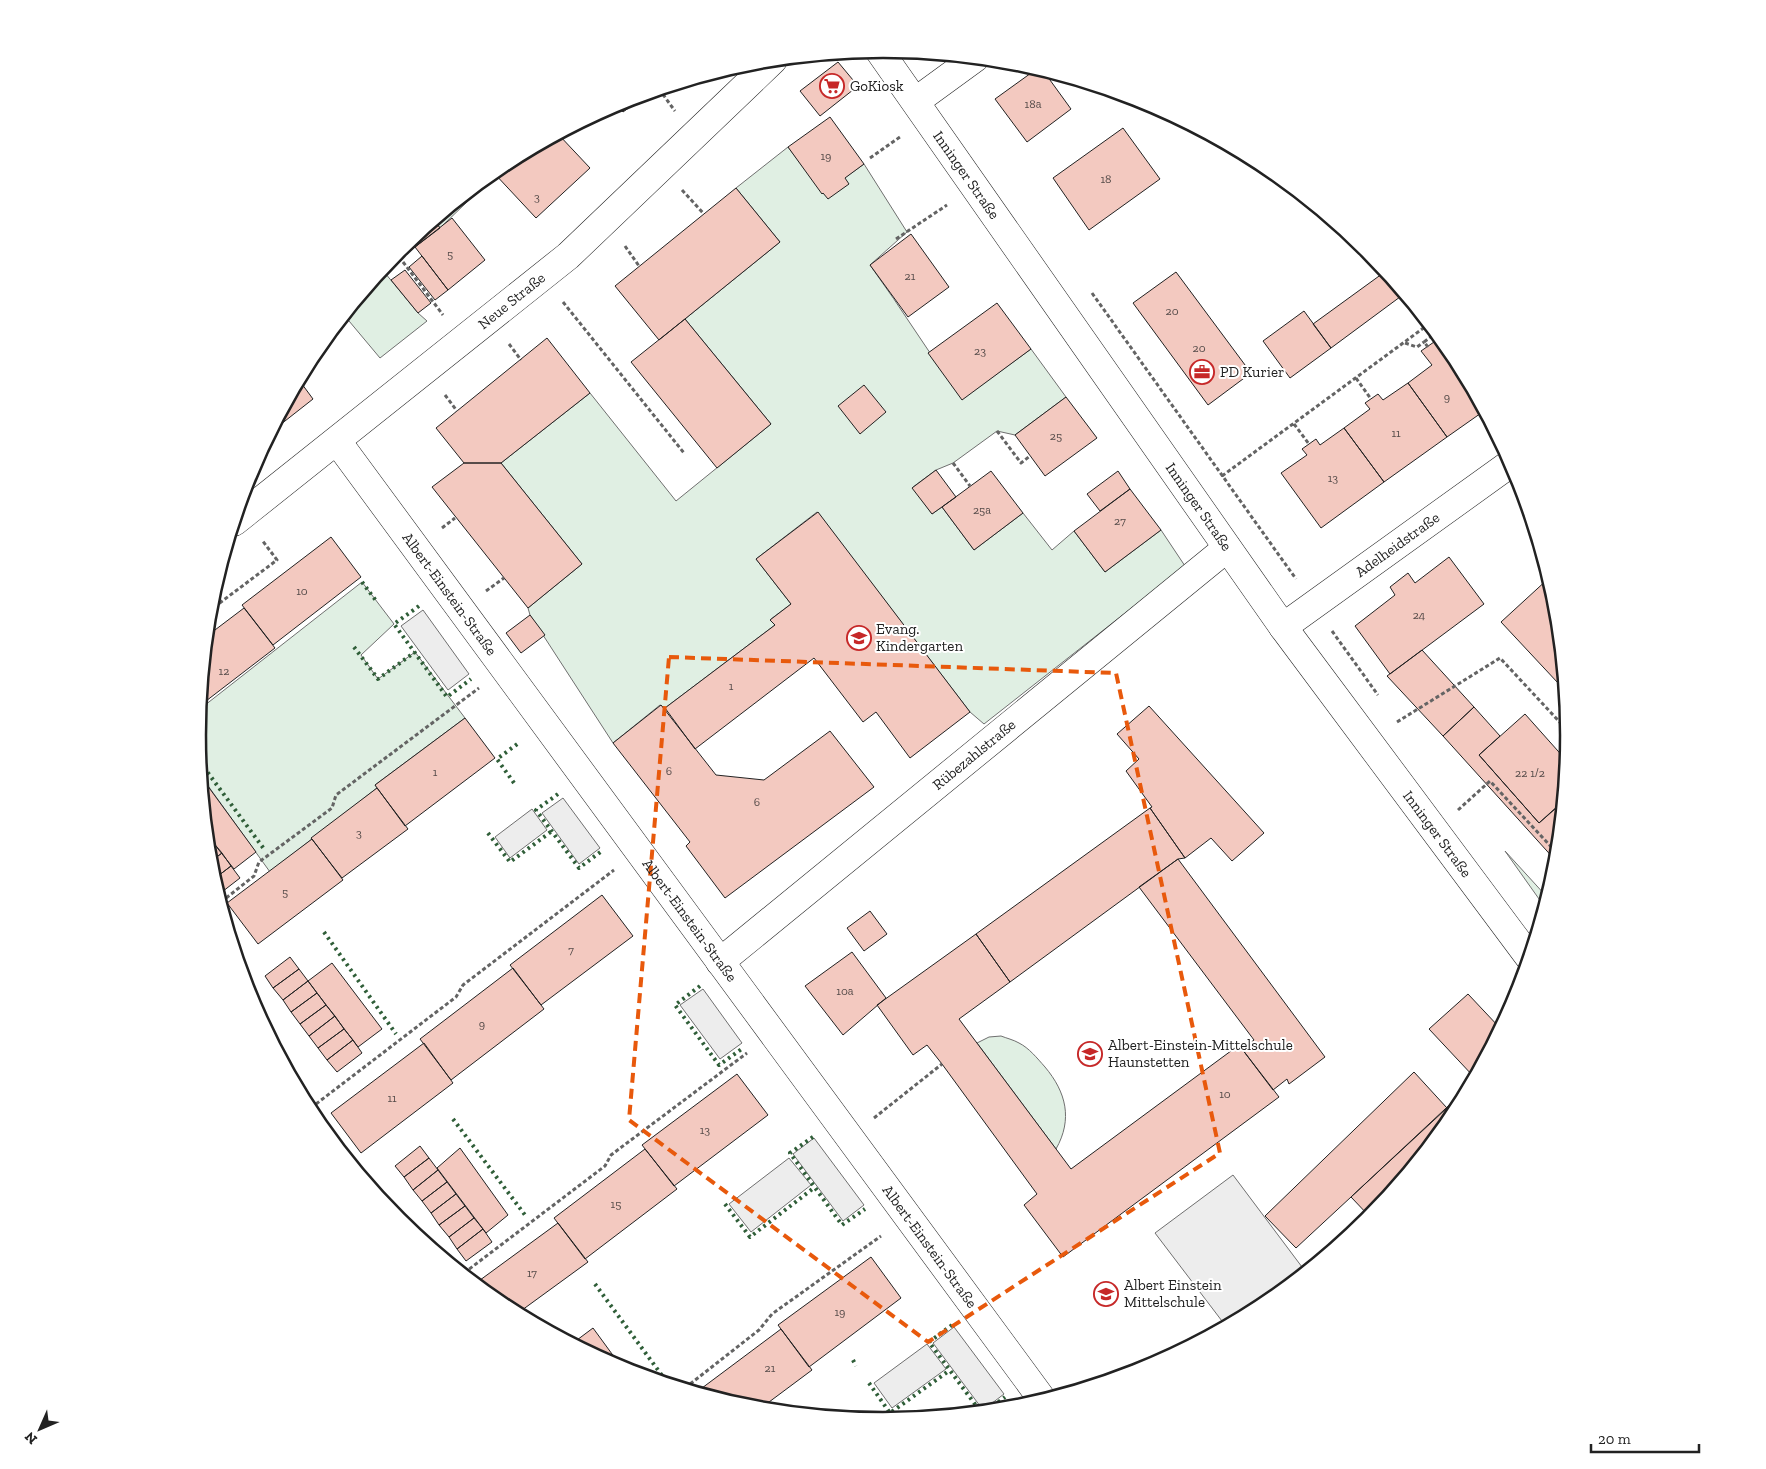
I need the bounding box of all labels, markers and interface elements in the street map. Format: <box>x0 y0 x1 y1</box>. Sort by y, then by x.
supermarket icon: GoKiosk <box>819 73 845 99</box>
place label: GoKiosk <box>850 77 904 95</box>
house number: 18a <box>1025 97 1042 111</box>
street label: Inninger Straße <box>929 128 1003 223</box>
house number: 19 <box>821 149 832 163</box>
house number: 18 <box>1100 172 1112 186</box>
house number: 3 <box>534 190 540 204</box>
house number: 5 <box>447 247 453 261</box>
street label: Neue Straße <box>475 269 549 333</box>
house number: 21 <box>905 269 916 283</box>
house number: 20 <box>1165 304 1179 318</box>
house number: 20 <box>1192 341 1206 355</box>
house number: 23 <box>974 344 986 358</box>
office icon: PD Kurier <box>1189 359 1215 385</box>
place label: PD Kurier <box>1220 363 1284 381</box>
house number: 9 <box>1444 390 1450 404</box>
house number: 11 <box>1391 426 1401 440</box>
house number: 25 <box>1050 429 1062 443</box>
street label: Inninger Straße <box>1162 459 1236 554</box>
house number: 13 <box>1328 471 1338 485</box>
house number: 25a <box>973 503 991 517</box>
street label: Adelheidstraße <box>1352 508 1443 581</box>
house number: 27 <box>1114 514 1126 528</box>
street label: Albert-Einstein-Straße <box>398 529 501 659</box>
house number: 10 <box>296 584 308 598</box>
house number: 24 <box>1413 608 1426 622</box>
place label: Evang. Kindergarten <box>876 620 963 655</box>
school or university icon: Evang. Kindergarten <box>846 625 872 651</box>
house number: 12 <box>219 664 229 678</box>
house number: 1 <box>729 679 734 693</box>
street label: Rübezahlstraße <box>929 715 1019 794</box>
house number: 6 <box>666 764 672 778</box>
house number: 1 <box>433 765 438 779</box>
house number: 22 1/2 <box>1515 766 1545 780</box>
street label: Inninger Straße <box>1399 787 1476 881</box>
house number: 6 <box>754 795 760 809</box>
house number: 3 <box>356 826 362 840</box>
street label: Albert-Einstein-Straße <box>638 855 741 985</box>
house number: 5 <box>282 885 288 899</box>
house number: 7 <box>568 943 574 957</box>
house number: 10a <box>836 984 854 998</box>
house number: 9 <box>479 1017 485 1031</box>
place label: Albert-Einstein-Mittelschule Haunstetten <box>1108 1036 1293 1071</box>
school or university icon: Albert-Einstein-Mittelschule Haunstetten <box>1077 1041 1103 1067</box>
house number: 10 <box>1219 1087 1231 1101</box>
house number: 11 <box>387 1091 397 1105</box>
house number: 13 <box>700 1123 710 1137</box>
street label: Albert-Einstein-Straße <box>879 1181 981 1311</box>
house number: 15 <box>611 1197 621 1211</box>
house number: 17 <box>527 1266 537 1280</box>
place label: Albert Einstein Mittelschule <box>1124 1276 1222 1311</box>
school or university icon: Albert Einstein Mittelschule <box>1093 1281 1119 1307</box>
house number: 19 <box>835 1305 846 1319</box>
house number: 21 <box>765 1361 776 1375</box>
north arrow <box>15 1404 65 1454</box>
scale bar <box>1591 1422 1698 1454</box>
text: N <box>21 1428 41 1448</box>
text: 20 m <box>1598 1430 1631 1448</box>

